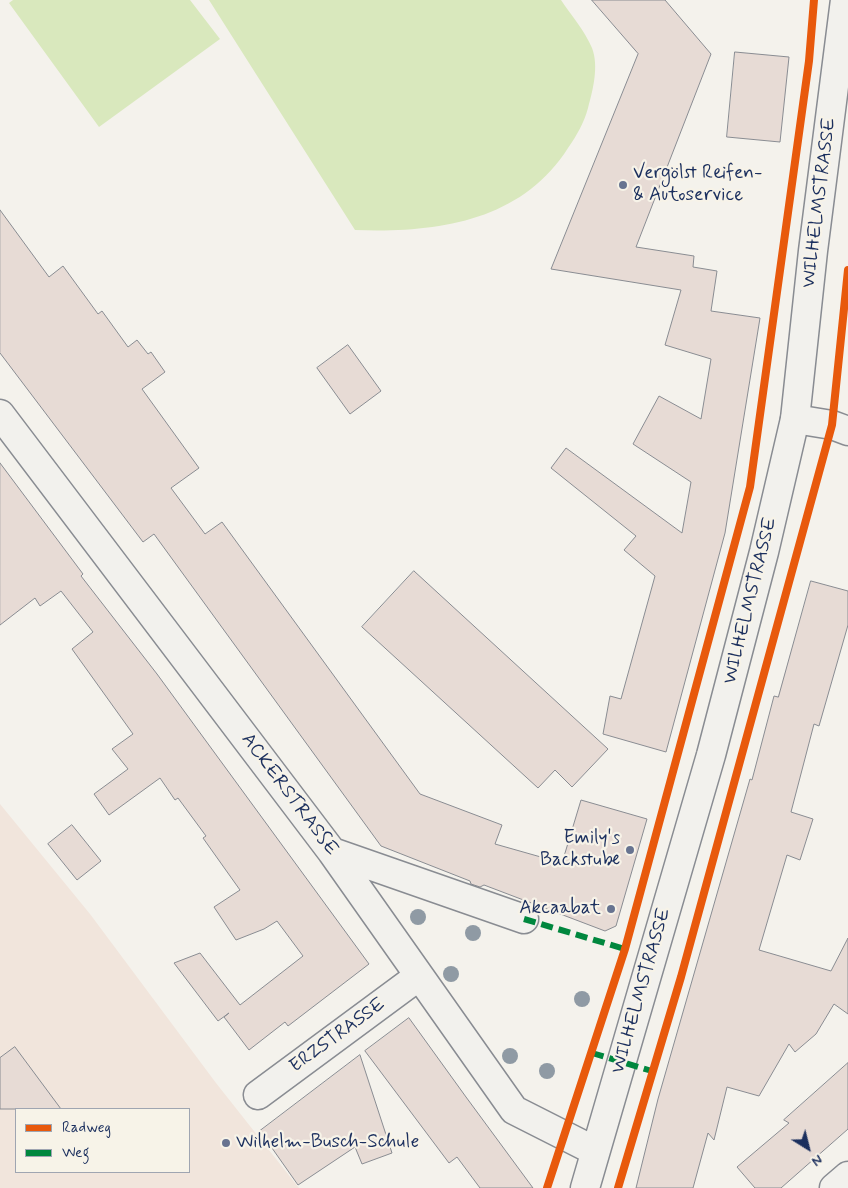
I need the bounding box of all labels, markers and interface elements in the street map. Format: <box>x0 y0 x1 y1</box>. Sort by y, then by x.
street label: WILHELMSTRASSE <box>798 117 842 289</box>
place label: Vergölst Reifen- & Autoservice <box>633 163 762 207</box>
marker: Vergölst Reifen- & Autoservice <box>617 179 629 191</box>
street label: WILHELMSTRASSE <box>719 515 783 687</box>
street label: ACKERSTRASSE <box>236 729 342 861</box>
place label: Emily's Backstube <box>540 828 620 872</box>
marker: Emily's Backstube <box>624 844 636 856</box>
place label: Akcaabat <box>519 898 601 920</box>
marker: Akcaabat <box>605 903 617 915</box>
street label: WILHELMSTRASSE <box>607 906 677 1076</box>
street label: ERZSTRASSE <box>286 994 390 1078</box>
legend <box>15 1108 190 1173</box>
text: Radweg <box>62 1118 111 1138</box>
north arrow <box>783 1123 833 1173</box>
place label: Wilhelm-Busch-Schule <box>236 1132 419 1154</box>
marker: Wilhelm-Busch-Schule <box>220 1137 232 1149</box>
text: Weg <box>62 1143 89 1163</box>
text: N <box>808 1150 826 1170</box>

